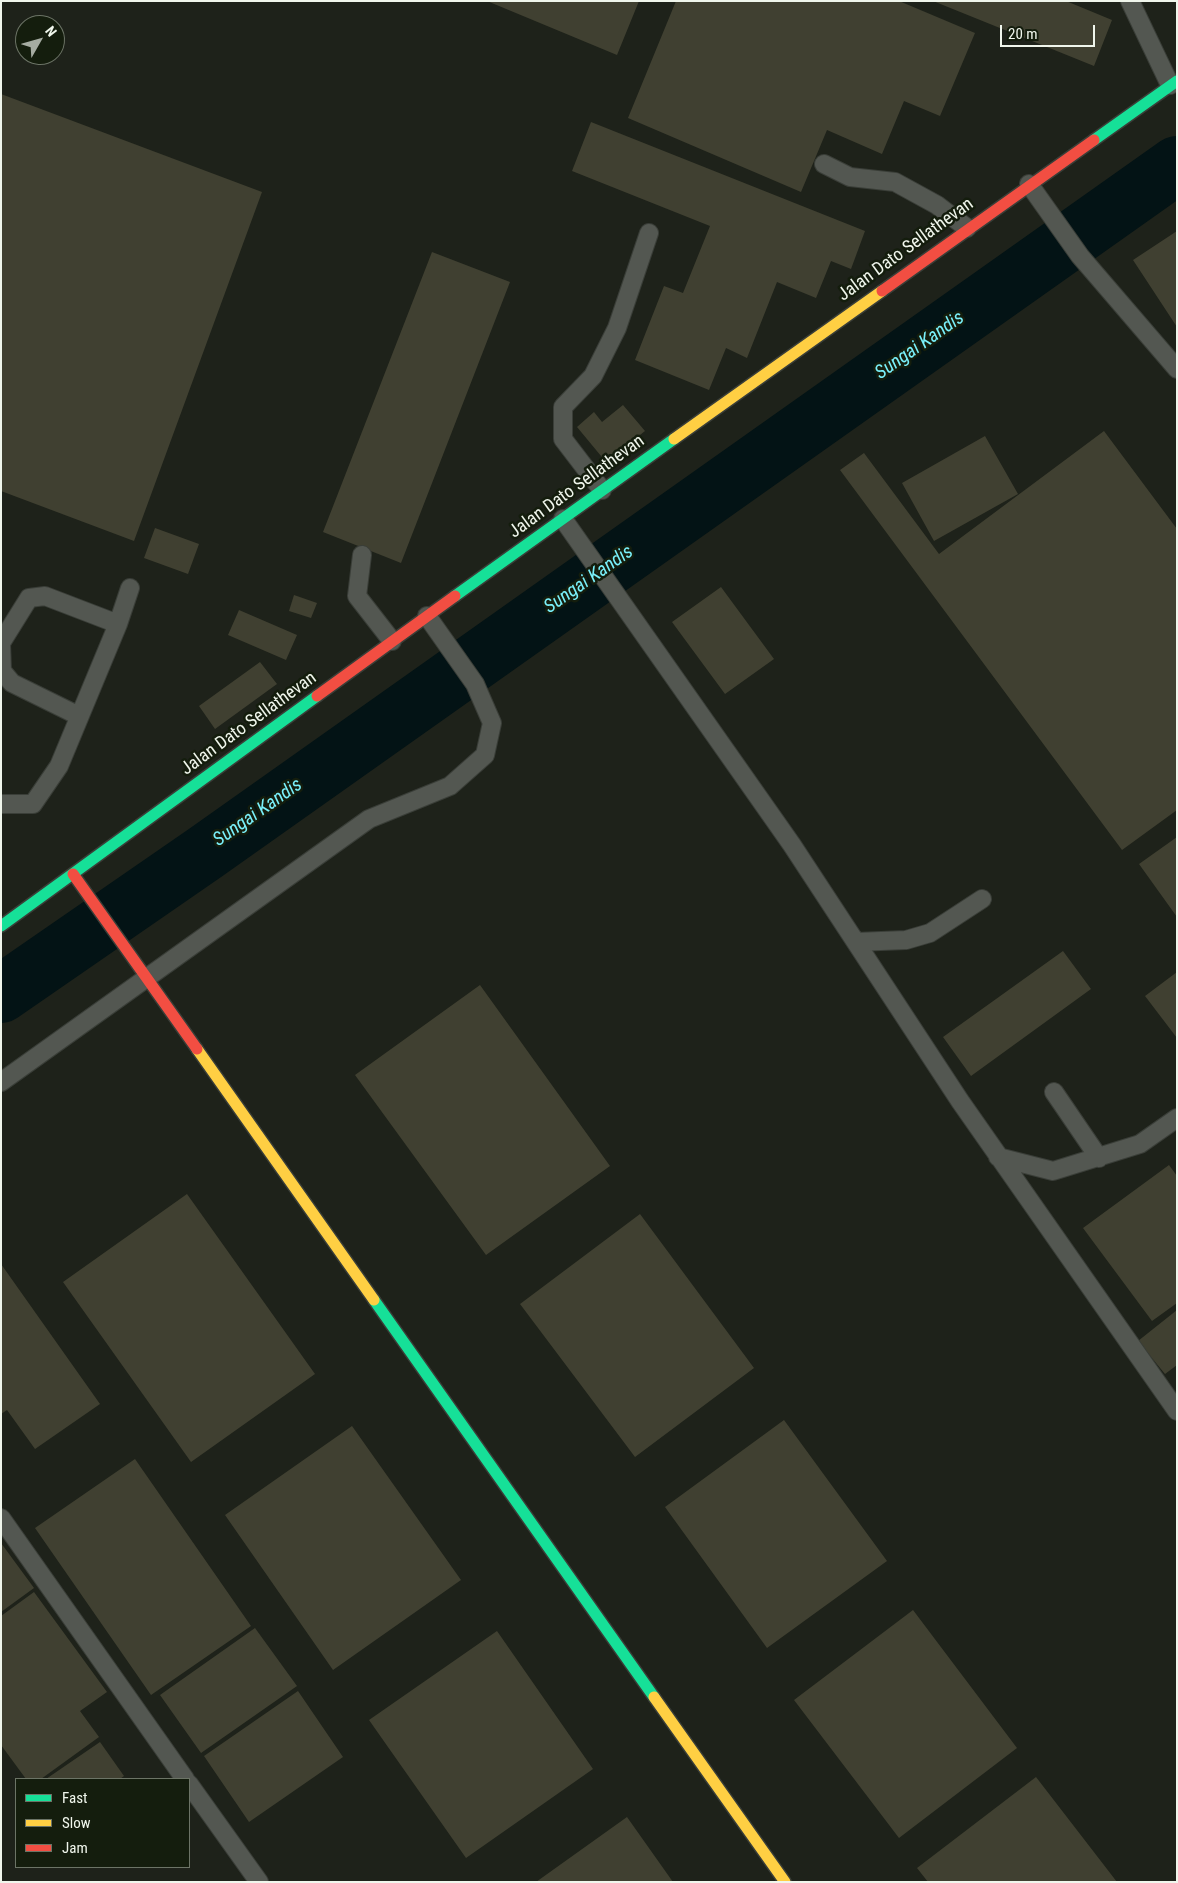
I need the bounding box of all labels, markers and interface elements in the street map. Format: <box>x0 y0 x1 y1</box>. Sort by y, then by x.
north arrow <box>15 15 65 65</box>
scale bar <box>1003 15 1098 47</box>
text: N <box>42 23 60 40</box>
text: 20 m <box>1008 25 1038 43</box>
street label: Jalan Dato Sellathevan <box>834 194 978 306</box>
water label: Sungai Kandis <box>871 307 969 385</box>
street label: Jalan Dato Sellathevan <box>505 431 649 543</box>
water label: Sungai Kandis <box>540 541 638 619</box>
street label: Jalan Dato Sellathevan <box>177 668 321 780</box>
water label: Sungai Kandis <box>209 774 307 852</box>
legend <box>15 1778 190 1868</box>
text: Fast <box>62 1789 87 1807</box>
text: Slow <box>62 1814 91 1832</box>
text: Jam <box>62 1839 88 1857</box>

